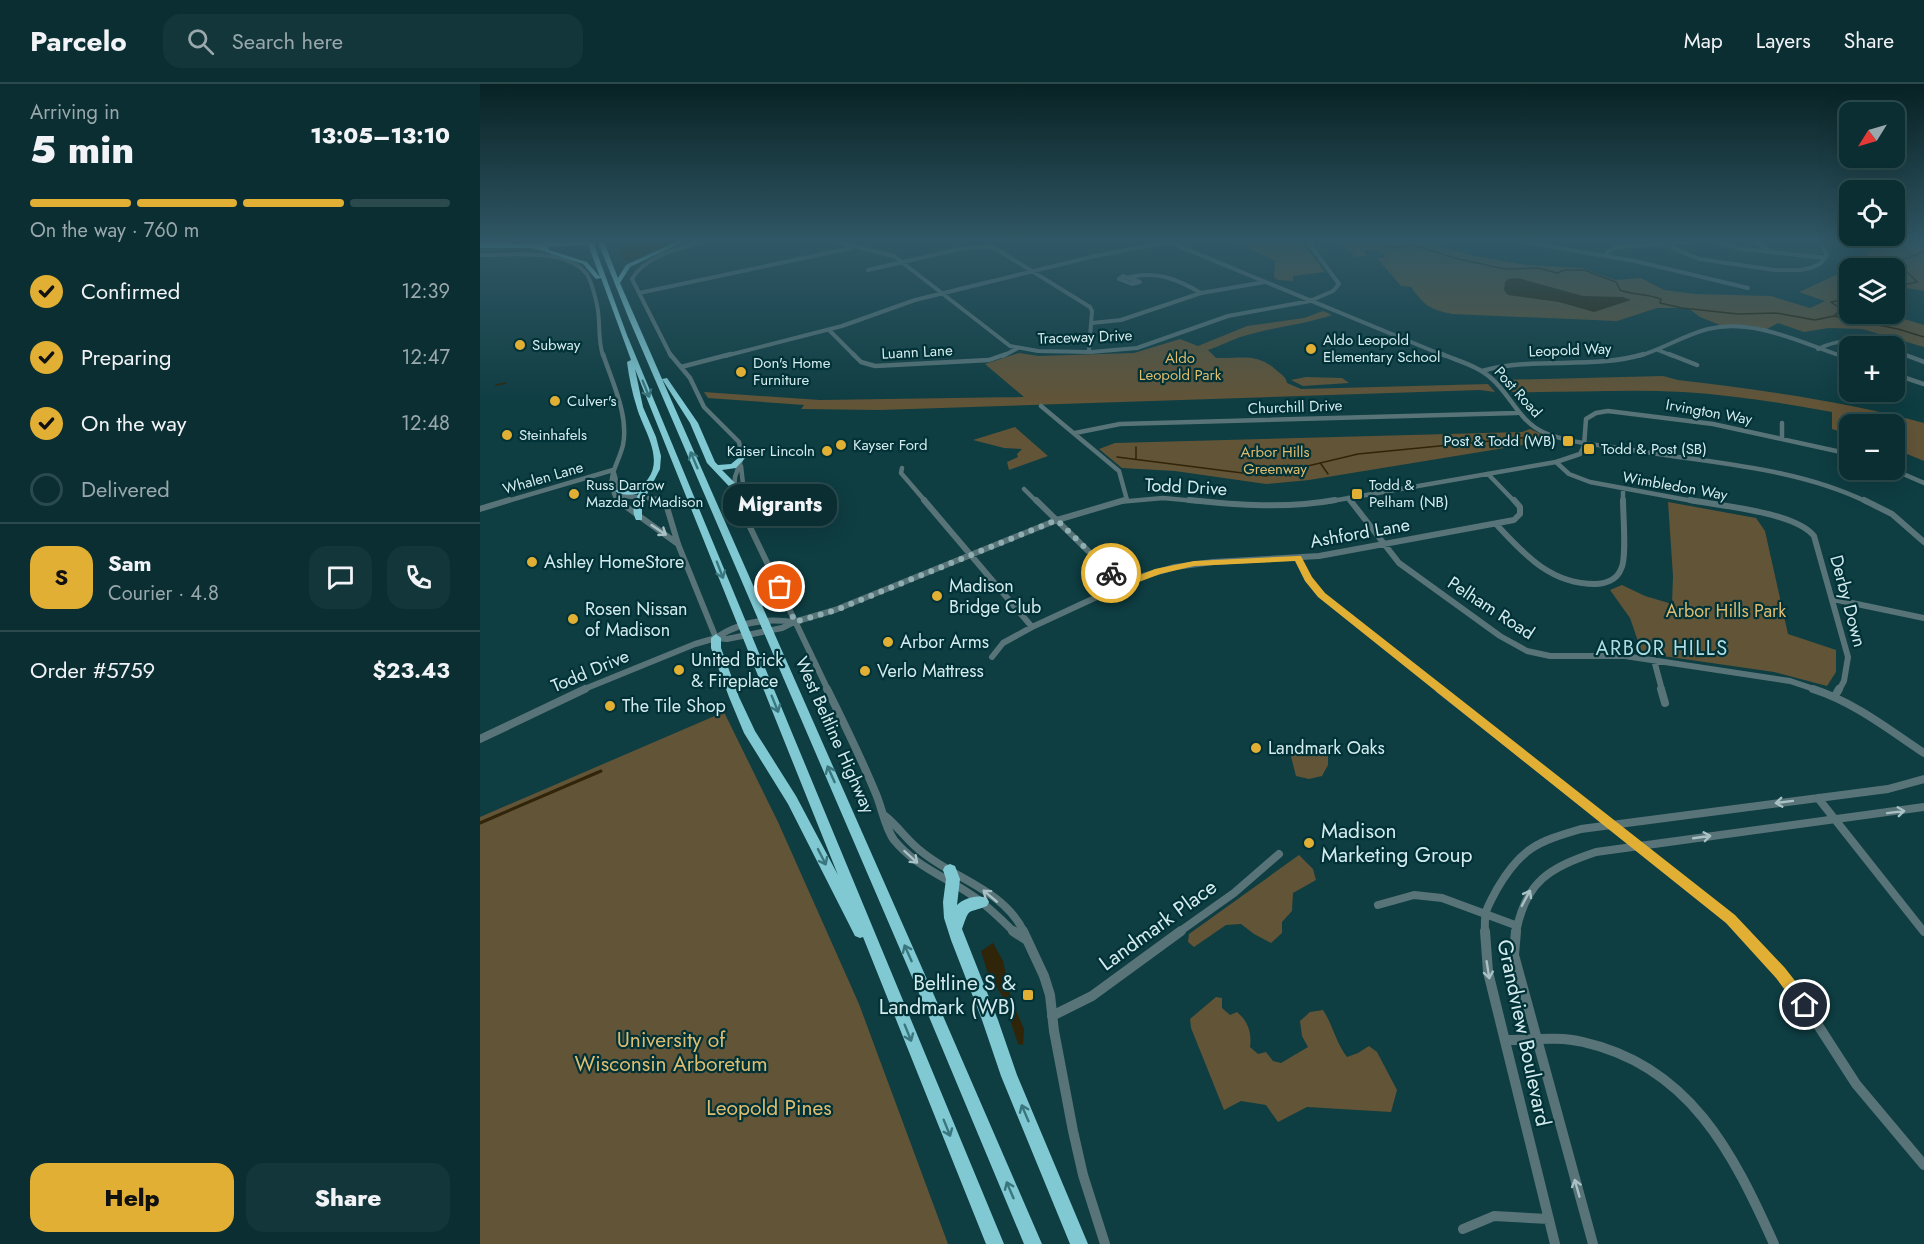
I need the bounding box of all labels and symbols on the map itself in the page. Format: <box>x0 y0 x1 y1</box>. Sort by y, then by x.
north arrow <box>1839 102 1905 168</box>
street label: Traceway Drive <box>1037 324 1133 350</box>
place label: Aldo Leopold Elementary School <box>1323 329 1440 368</box>
place label: Subway <box>532 334 581 356</box>
marker: Subway <box>513 338 527 352</box>
street label: Leopold Way <box>1528 338 1612 362</box>
street label: Luann Lane <box>881 339 953 365</box>
marker: Aldo Leopold Elementary School <box>1304 342 1318 356</box>
park label: Aldo Leopold Park <box>1139 347 1222 386</box>
place label: Don's Home Furniture <box>753 352 831 391</box>
street label: Post Road <box>1489 361 1547 423</box>
marker: Don's Home Furniture <box>734 365 748 379</box>
one-way arrow <box>641 379 652 398</box>
place label: Culver's <box>567 390 617 412</box>
marker: Culver's <box>548 394 562 408</box>
street label: Churchill Drive <box>1247 394 1343 420</box>
street label: Irvington Way <box>1664 394 1754 430</box>
place label: Steinhafels <box>519 424 587 446</box>
marker: Steinhafels <box>500 428 514 442</box>
place label: Post & Todd (WB) <box>1443 430 1556 452</box>
place label: Kayser Ford <box>853 434 928 456</box>
marker: Post & Todd (WB) <box>1561 434 1575 448</box>
marker: Kayser Ford <box>834 438 848 452</box>
place label: Todd & Post (SB) <box>1601 438 1707 460</box>
place label: Kaiser Lincoln <box>727 440 815 462</box>
park label: Arbor Hills Greenway <box>1240 441 1310 480</box>
marker: Todd & Post (SB) <box>1582 442 1596 456</box>
marker: Kaiser Lincoln <box>820 444 834 458</box>
one-way arrow <box>688 451 699 469</box>
street label: Whalen Lane <box>500 456 586 500</box>
street label: Wimbledon Way <box>1621 466 1730 506</box>
street label: Todd Drive <box>1144 472 1228 502</box>
place label: Russ Darrow Mazda of Madison <box>586 474 703 513</box>
place label: Todd & Pelham (NB) <box>1369 474 1449 513</box>
callout: Migrants <box>723 485 837 527</box>
marker: Russ Darrow Mazda of Madison <box>567 487 581 501</box>
marker: Todd & Pelham (NB) <box>1350 487 1364 501</box>
street label: Ashford Lane <box>1308 511 1412 555</box>
one-way arrow <box>650 524 667 536</box>
courier <box>1081 543 1141 603</box>
place label: Ashley HomeStore <box>544 549 684 575</box>
street label: Derby Down <box>1823 552 1873 650</box>
marker: Ashley HomeStore <box>525 555 539 569</box>
one-way arrow <box>715 560 726 578</box>
pin <box>754 561 805 612</box>
street label: Pelham Road <box>1442 570 1540 646</box>
place label: Madison Bridge Club <box>949 573 1041 620</box>
marker: Madison Bridge Club <box>930 589 944 603</box>
place label: Rosen Nissan of Madison <box>585 596 688 643</box>
park label: Arbor Hills Park <box>1666 598 1786 624</box>
marker: Rosen Nissan of Madison <box>566 612 580 626</box>
place label: Arbor Arms <box>900 629 989 655</box>
district label: ARBOR HILLS <box>1595 634 1729 663</box>
marker: Arbor Arms <box>881 635 895 649</box>
street label: Todd Drive <box>547 643 633 699</box>
place label: United Brick & Fireplace <box>691 647 783 694</box>
street label: West Beltline Highway <box>789 652 881 818</box>
place label: Verlo Mattress <box>877 658 984 684</box>
marker: United Brick & Fireplace <box>672 663 686 677</box>
marker: Verlo Mattress <box>858 664 872 678</box>
place label: The Tile Shop <box>622 693 726 719</box>
one-way arrow <box>770 694 781 713</box>
marker: The Tile Shop <box>603 699 617 713</box>
place label: Landmark Oaks <box>1268 735 1385 761</box>
marker: Landmark Oaks <box>1249 741 1263 755</box>
one-way arrow <box>824 765 835 783</box>
one-way arrow <box>1774 797 1794 808</box>
one-way arrow <box>1885 806 1905 817</box>
place label: Madison Marketing Group <box>1321 816 1473 870</box>
one-way arrow <box>1692 832 1712 843</box>
marker: Madison Marketing Group <box>1302 836 1316 850</box>
one-way arrow <box>817 847 828 865</box>
one-way arrow <box>903 850 918 864</box>
street label: Landmark Place <box>1093 872 1223 978</box>
one-way arrow <box>982 889 998 902</box>
one-way arrow <box>1521 890 1532 908</box>
street label: Grandview Boulevard <box>1490 937 1558 1129</box>
one-way arrow <box>902 944 914 962</box>
one-way arrow <box>1483 959 1494 979</box>
place label: Beltline S & Landmark (WB) <box>879 968 1016 1022</box>
pin <box>1779 979 1830 1030</box>
marker: Beltline S & Landmark (WB) <box>1021 988 1035 1002</box>
one-way arrow <box>903 1023 914 1042</box>
park label: University of Wisconsin Arboretum <box>574 1025 768 1079</box>
park label: Leopold Pines <box>706 1093 832 1123</box>
one-way arrow <box>1019 1104 1030 1122</box>
one-way arrow <box>942 1118 953 1136</box>
one-way arrow <box>1571 1179 1582 1198</box>
one-way arrow <box>1004 1181 1015 1200</box>

